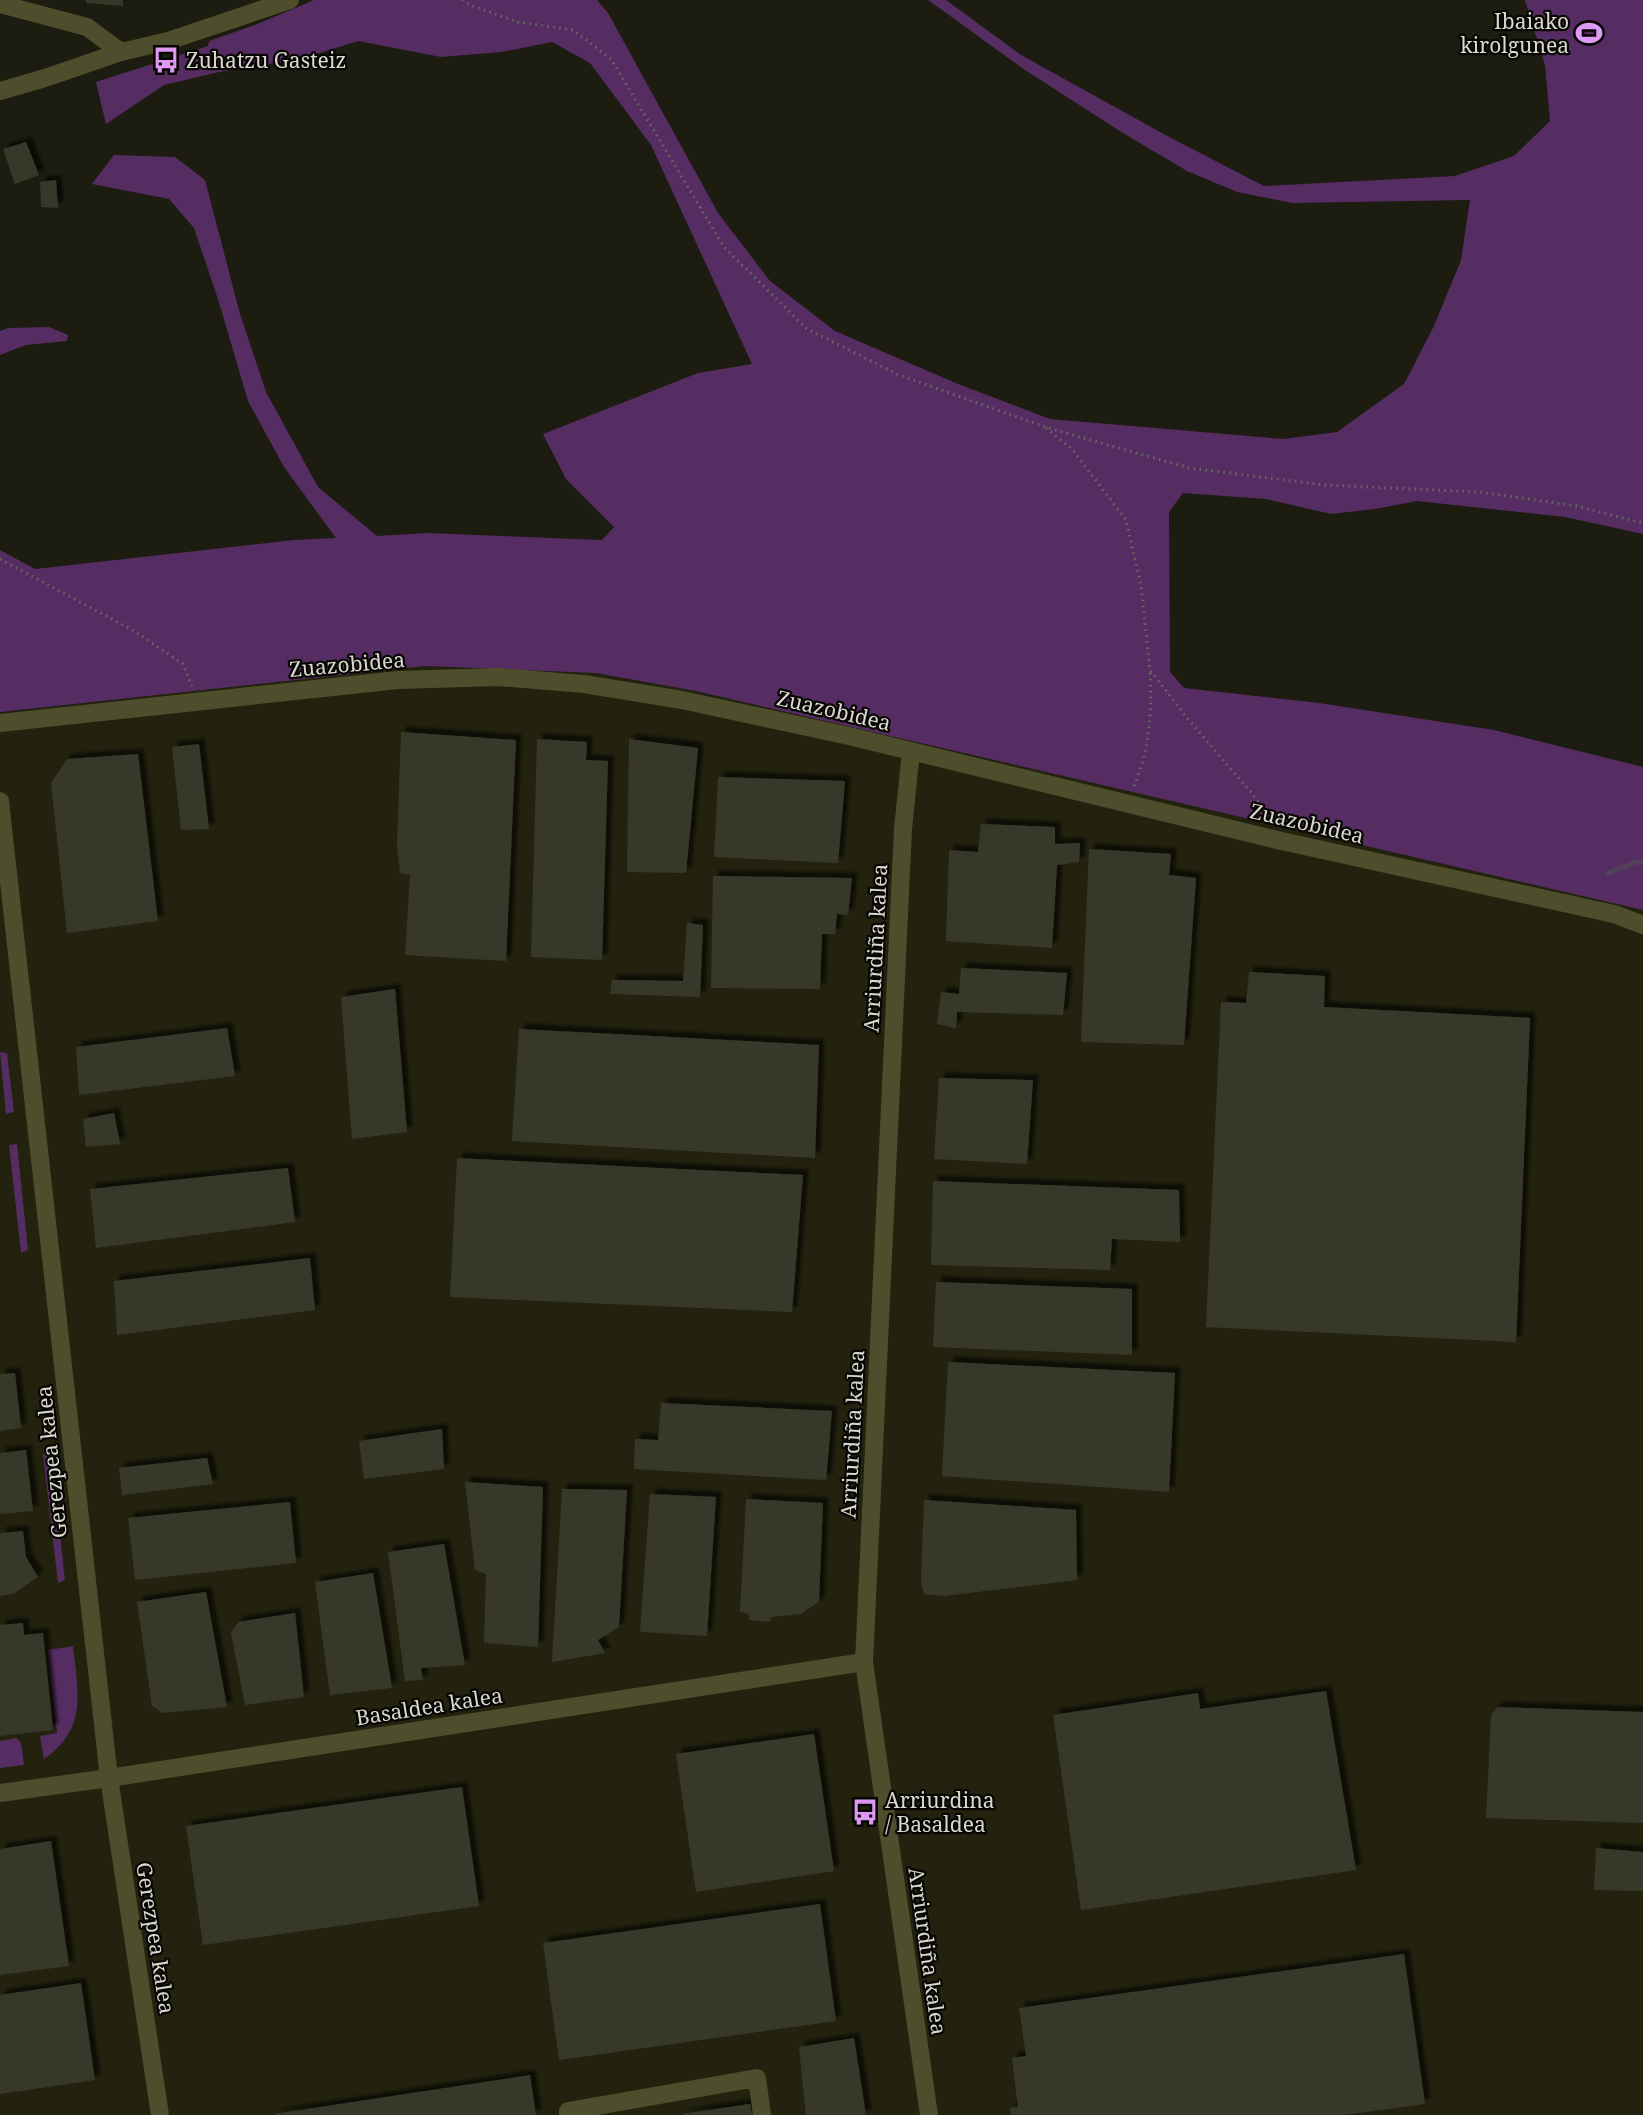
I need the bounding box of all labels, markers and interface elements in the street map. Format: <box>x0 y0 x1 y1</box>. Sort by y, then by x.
place label: Ibaiako kirolgunea <box>1460 7 1569 59</box>
sports icon: Ibaiako kirolgunea <box>1574 18 1604 48</box>
bus stop icon: Zuhatzu Gasteiz <box>151 45 181 75</box>
place label: Zuhatzu Gasteiz <box>186 46 346 74</box>
street label: Zuazobidea <box>288 645 406 683</box>
street label: Zuazobidea <box>774 683 894 737</box>
street label: Zuazobidea <box>1247 796 1367 850</box>
street label: Arriurdiña kalea <box>857 863 893 1033</box>
street label: Arriurdiña kalea <box>834 1349 870 1519</box>
street label: Gerezpea kalea <box>29 1384 73 1540</box>
street label: Basaldea kalea <box>353 1681 505 1731</box>
place label: Arriurdina / Basaldea <box>885 1786 995 1838</box>
bus stop icon: Arriurdina / Basaldea <box>850 1797 880 1827</box>
street label: Gerezpea kalea <box>130 1860 182 2016</box>
street label: Arriurdiña kalea <box>902 1866 954 2036</box>

